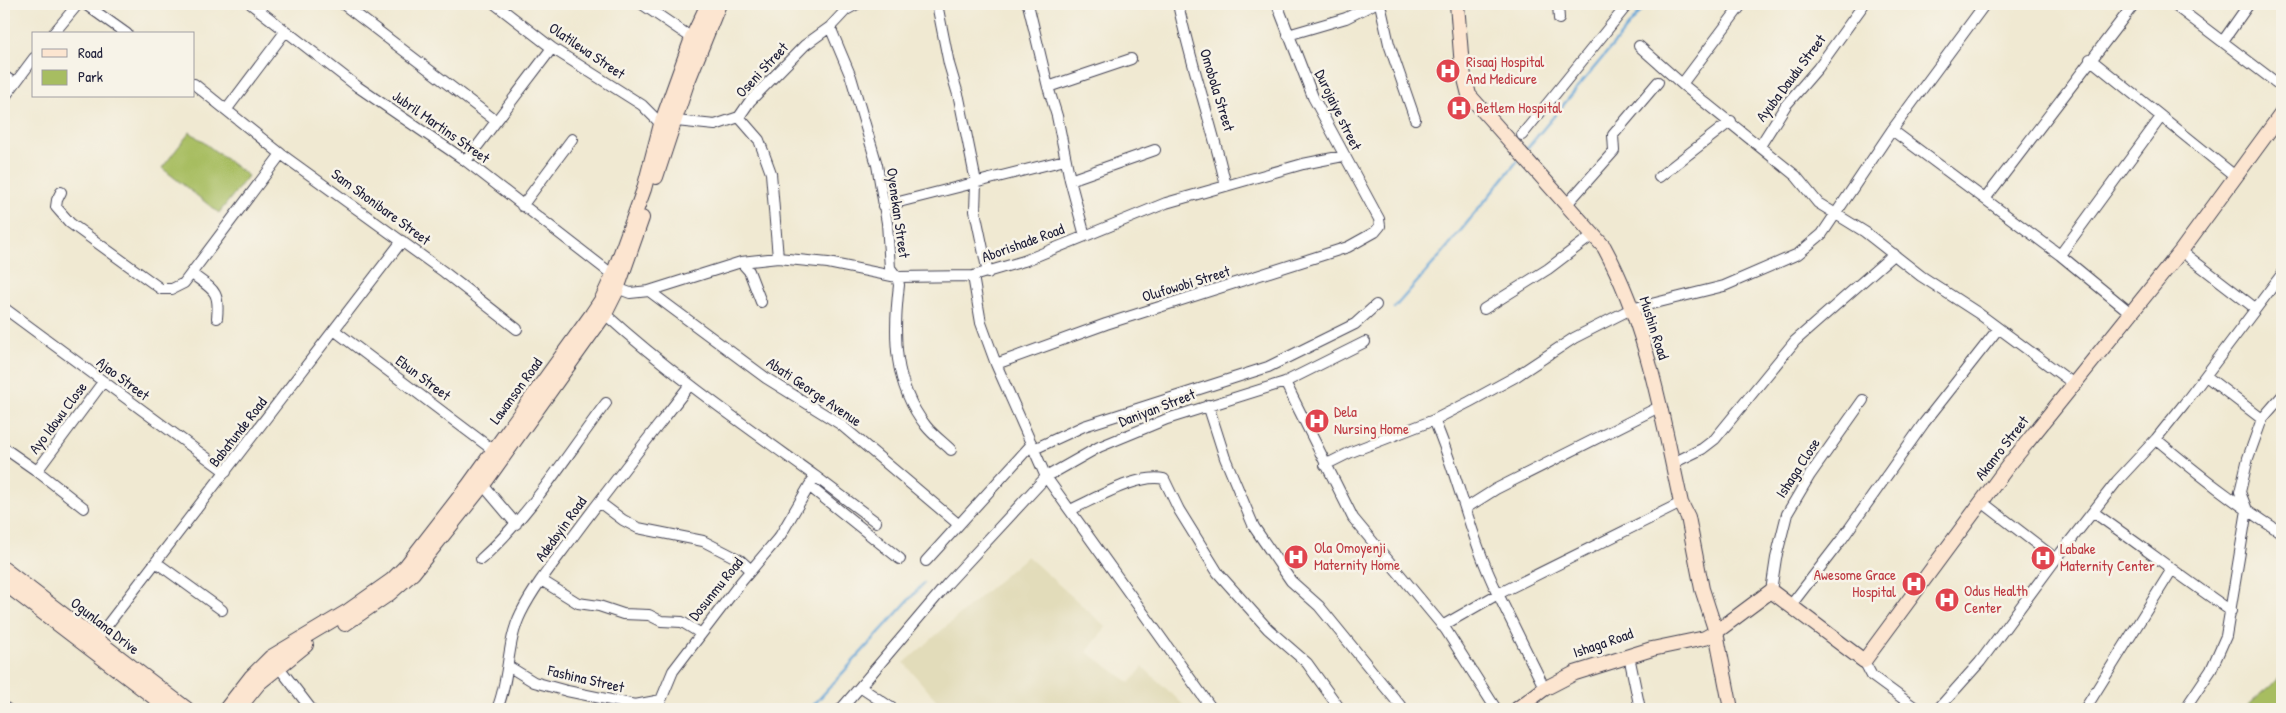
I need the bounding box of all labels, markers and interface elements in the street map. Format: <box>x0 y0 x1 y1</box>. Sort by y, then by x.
street label: Olatilewa Street <box>545 17 630 84</box>
street label: Ayuba Daudu Street <box>1751 29 1831 126</box>
legend <box>32 32 195 98</box>
street label: Oseni Street <box>731 37 793 102</box>
text: Road <box>78 42 103 63</box>
street label: Omobola Street <box>1195 46 1240 134</box>
place label: Risaaj Hospital And Medicure <box>1466 51 1544 89</box>
hospital icon: Risaaj Hospital And Medicure <box>1435 58 1461 84</box>
text: Park <box>78 66 103 87</box>
street label: Durojaiye street <box>1310 66 1367 154</box>
street label: Jubril Martins Street <box>388 85 495 168</box>
hospital icon: Betlem Hospital <box>1446 95 1472 121</box>
place label: Betlem Hospital <box>1476 97 1562 118</box>
street label: Sam Shonibare Street <box>327 163 436 250</box>
street label: Oyenekan Street <box>882 167 915 260</box>
street label: Aborishade Road <box>979 218 1067 267</box>
street label: Olufowobi Street <box>1139 260 1233 307</box>
street label: Mushin Road <box>1634 294 1675 362</box>
street label: Ebun Street <box>391 350 456 406</box>
street label: Ajao Street <box>93 352 155 406</box>
street label: Abati George Avenue <box>763 352 866 431</box>
street label: Lawanson Road <box>484 353 547 428</box>
street label: Ayo Idowu Close <box>24 377 92 458</box>
street label: Daniyan Street <box>1115 383 1199 432</box>
street label: Babatunde Road <box>204 392 272 471</box>
place label: Dela Nursing Home <box>1334 401 1409 439</box>
hospital icon: Dela Nursing Home <box>1304 408 1330 434</box>
street label: Akanro Street <box>1970 410 2034 484</box>
street label: Ishaga Close <box>1770 434 1825 502</box>
street label: Adedoyin Road <box>530 492 591 565</box>
place label: Ola Omoyenji Maternity Home <box>1314 537 1400 575</box>
place label: Labake Maternity Center <box>2060 538 2155 576</box>
hospital icon: Ola Omoyenji Maternity Home <box>1283 544 1309 570</box>
hospital icon: Labake Maternity Center <box>2030 545 2056 571</box>
street label: Dosunmu Road <box>684 552 748 625</box>
place label: Awesome Grace Hospital <box>1814 564 1896 602</box>
hospital icon: Awesome Grace Hospital <box>1901 571 1927 597</box>
place label: Odus Health Center <box>1964 580 2028 618</box>
hospital icon: Odus Health Center <box>1934 587 1960 613</box>
street label: Ogunlana Drive <box>67 592 144 659</box>
street label: Ishaga Road <box>1570 622 1636 663</box>
street label: Fashina Street <box>545 659 627 698</box>

